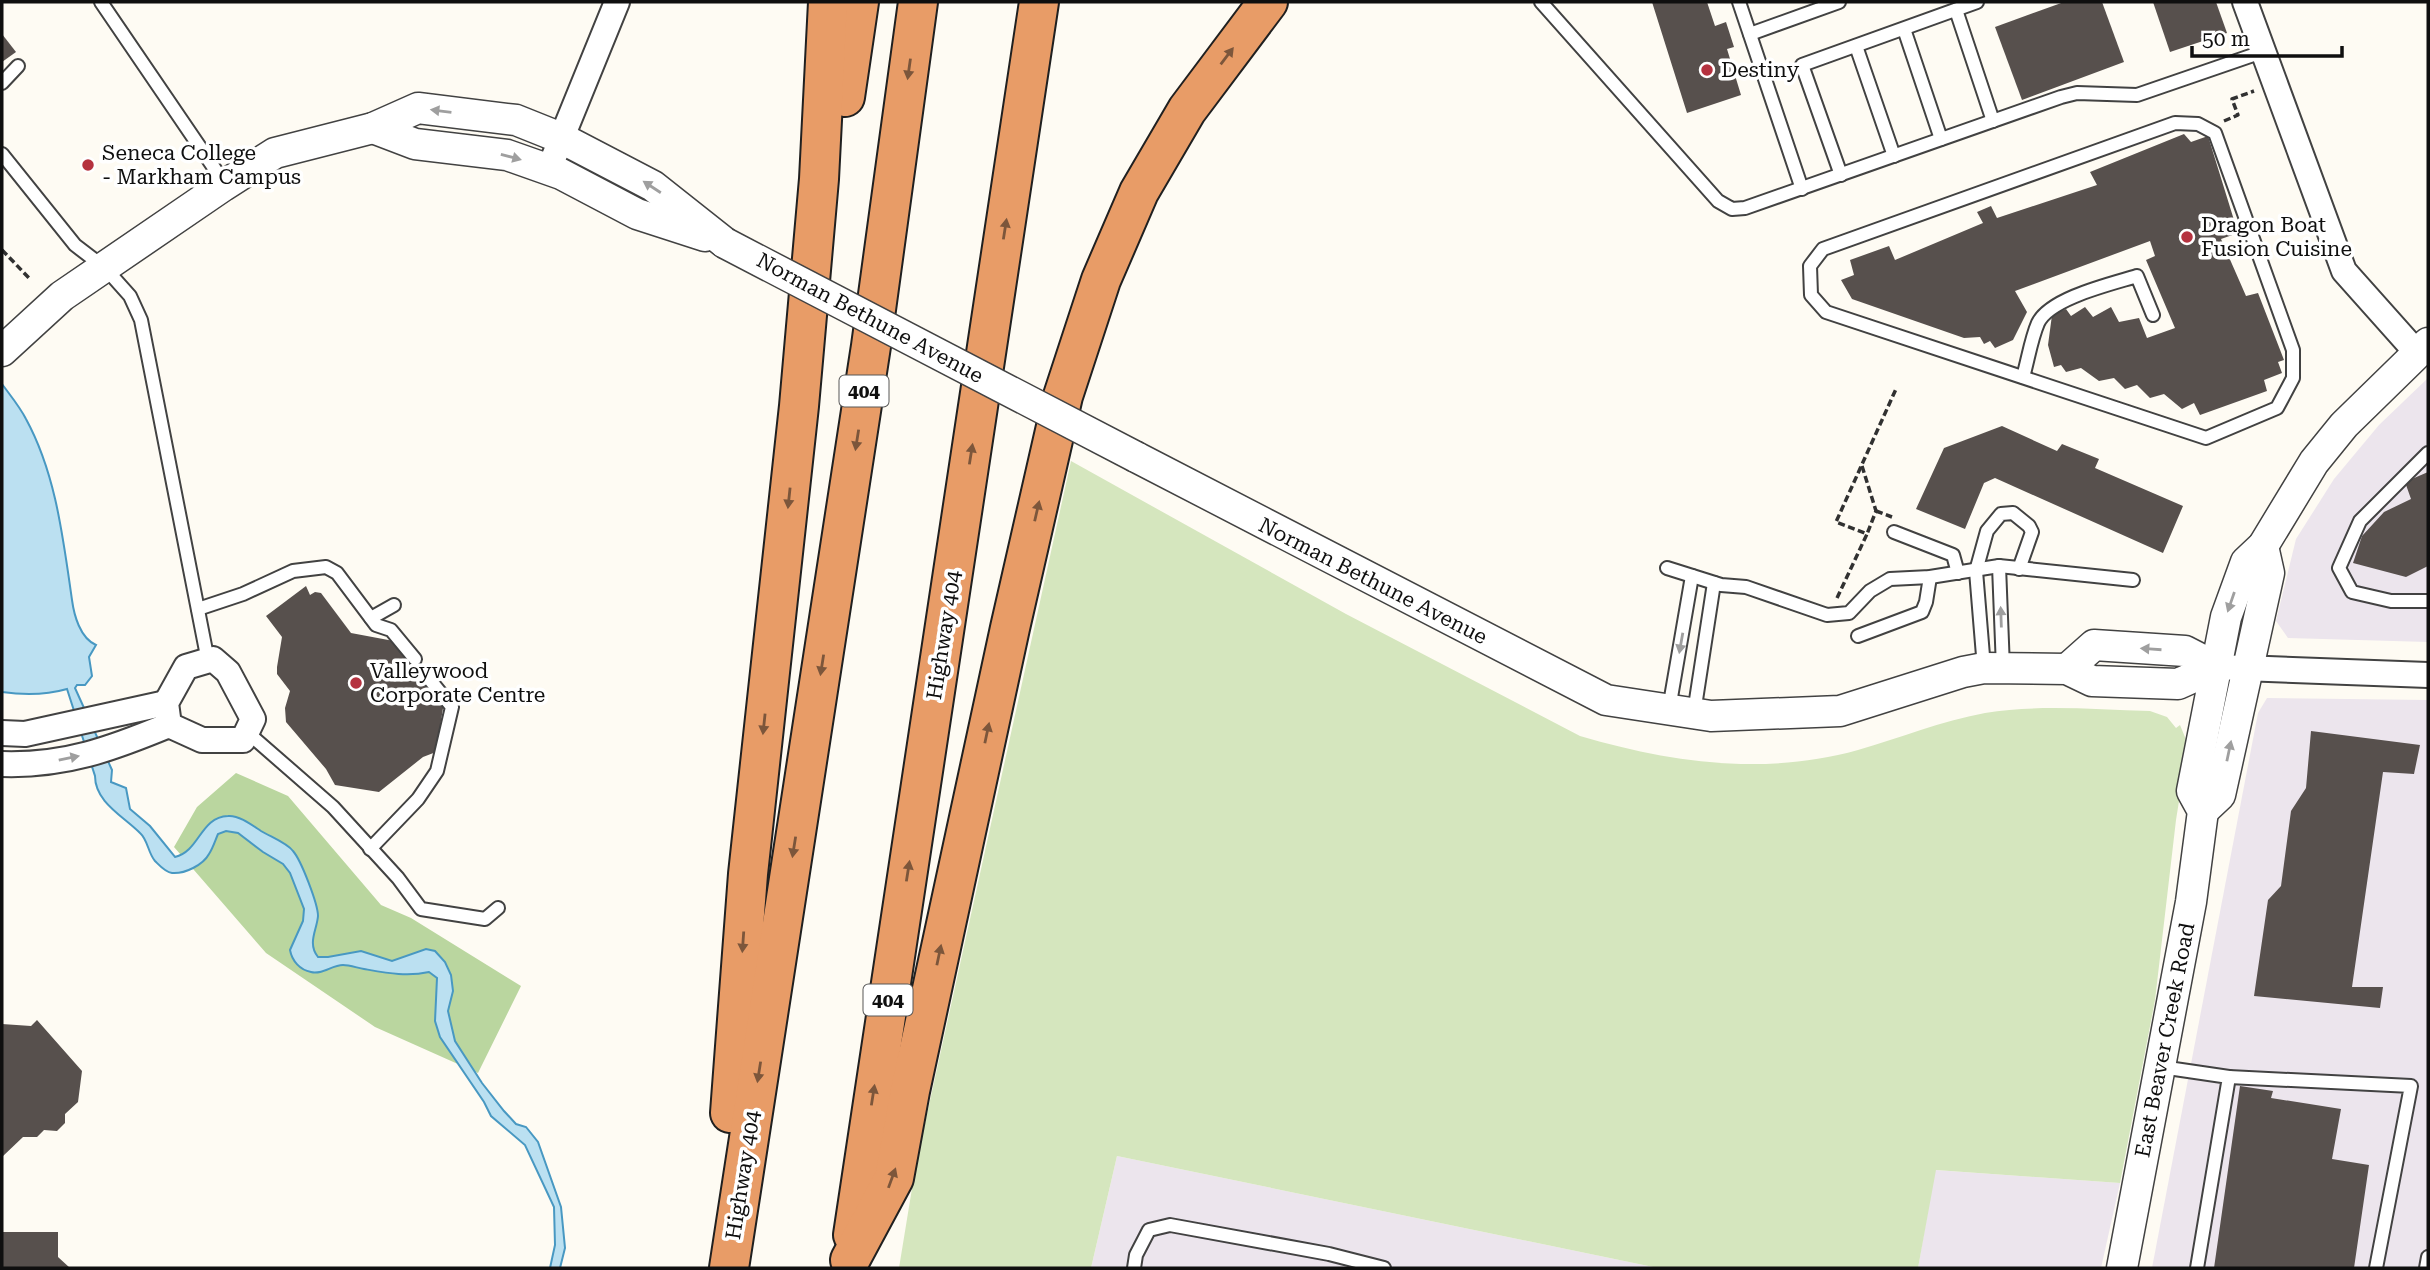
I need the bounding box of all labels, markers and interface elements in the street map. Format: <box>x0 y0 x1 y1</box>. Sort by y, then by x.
scale bar <box>2192 14 2342 58</box>
text: 50 m <box>2202 27 2250 51</box>
one-way arrow <box>1220 47 1235 65</box>
place label: Destiny <box>1721 58 1800 82</box>
one-way arrow <box>903 59 914 81</box>
marker: Destiny <box>1699 62 1715 78</box>
one-way arrow <box>429 105 451 116</box>
place label: Seneca College - Markham Campus <box>102 141 301 189</box>
one-way arrow <box>500 152 522 163</box>
marker: Seneca College - Markham Campus <box>80 157 96 173</box>
one-way arrow <box>642 180 661 193</box>
place label: Dragon Boat Fusion Cuisine <box>2201 213 2352 261</box>
one-way arrow <box>999 218 1010 240</box>
marker: Dragon Boat Fusion Cuisine <box>2179 229 2195 245</box>
street label: Norman Bethune Avenue <box>753 248 987 388</box>
road number: 404 <box>840 376 888 406</box>
one-way arrow <box>851 429 862 451</box>
one-way arrow <box>966 443 977 465</box>
one-way arrow <box>784 487 795 509</box>
one-way arrow <box>1031 500 1042 522</box>
street label: Norman Bethune Avenue <box>1255 513 1491 649</box>
street label: Highway 404 <box>922 568 966 701</box>
one-way arrow <box>2225 592 2236 613</box>
one-way arrow <box>1995 606 2006 628</box>
one-way arrow <box>1675 632 1686 654</box>
one-way arrow <box>2140 643 2162 654</box>
one-way arrow <box>816 654 827 676</box>
place label: Valleywood Corporate Centre <box>370 659 545 707</box>
marker: Valleywood Corporate Centre <box>348 675 364 691</box>
one-way arrow <box>759 713 770 735</box>
one-way arrow <box>982 722 993 744</box>
one-way arrow <box>2224 740 2235 762</box>
one-way arrow <box>58 753 80 764</box>
one-way arrow <box>788 836 799 858</box>
one-way arrow <box>903 859 914 881</box>
street label: East Beaver Creek Road <box>2130 920 2200 1159</box>
one-way arrow <box>737 931 748 953</box>
one-way arrow <box>934 944 945 966</box>
road number: 404 <box>864 984 912 1016</box>
one-way arrow <box>753 1061 764 1083</box>
one-way arrow <box>868 1084 879 1106</box>
street label: Highway 404 <box>721 1108 765 1241</box>
one-way arrow <box>887 1167 898 1188</box>

